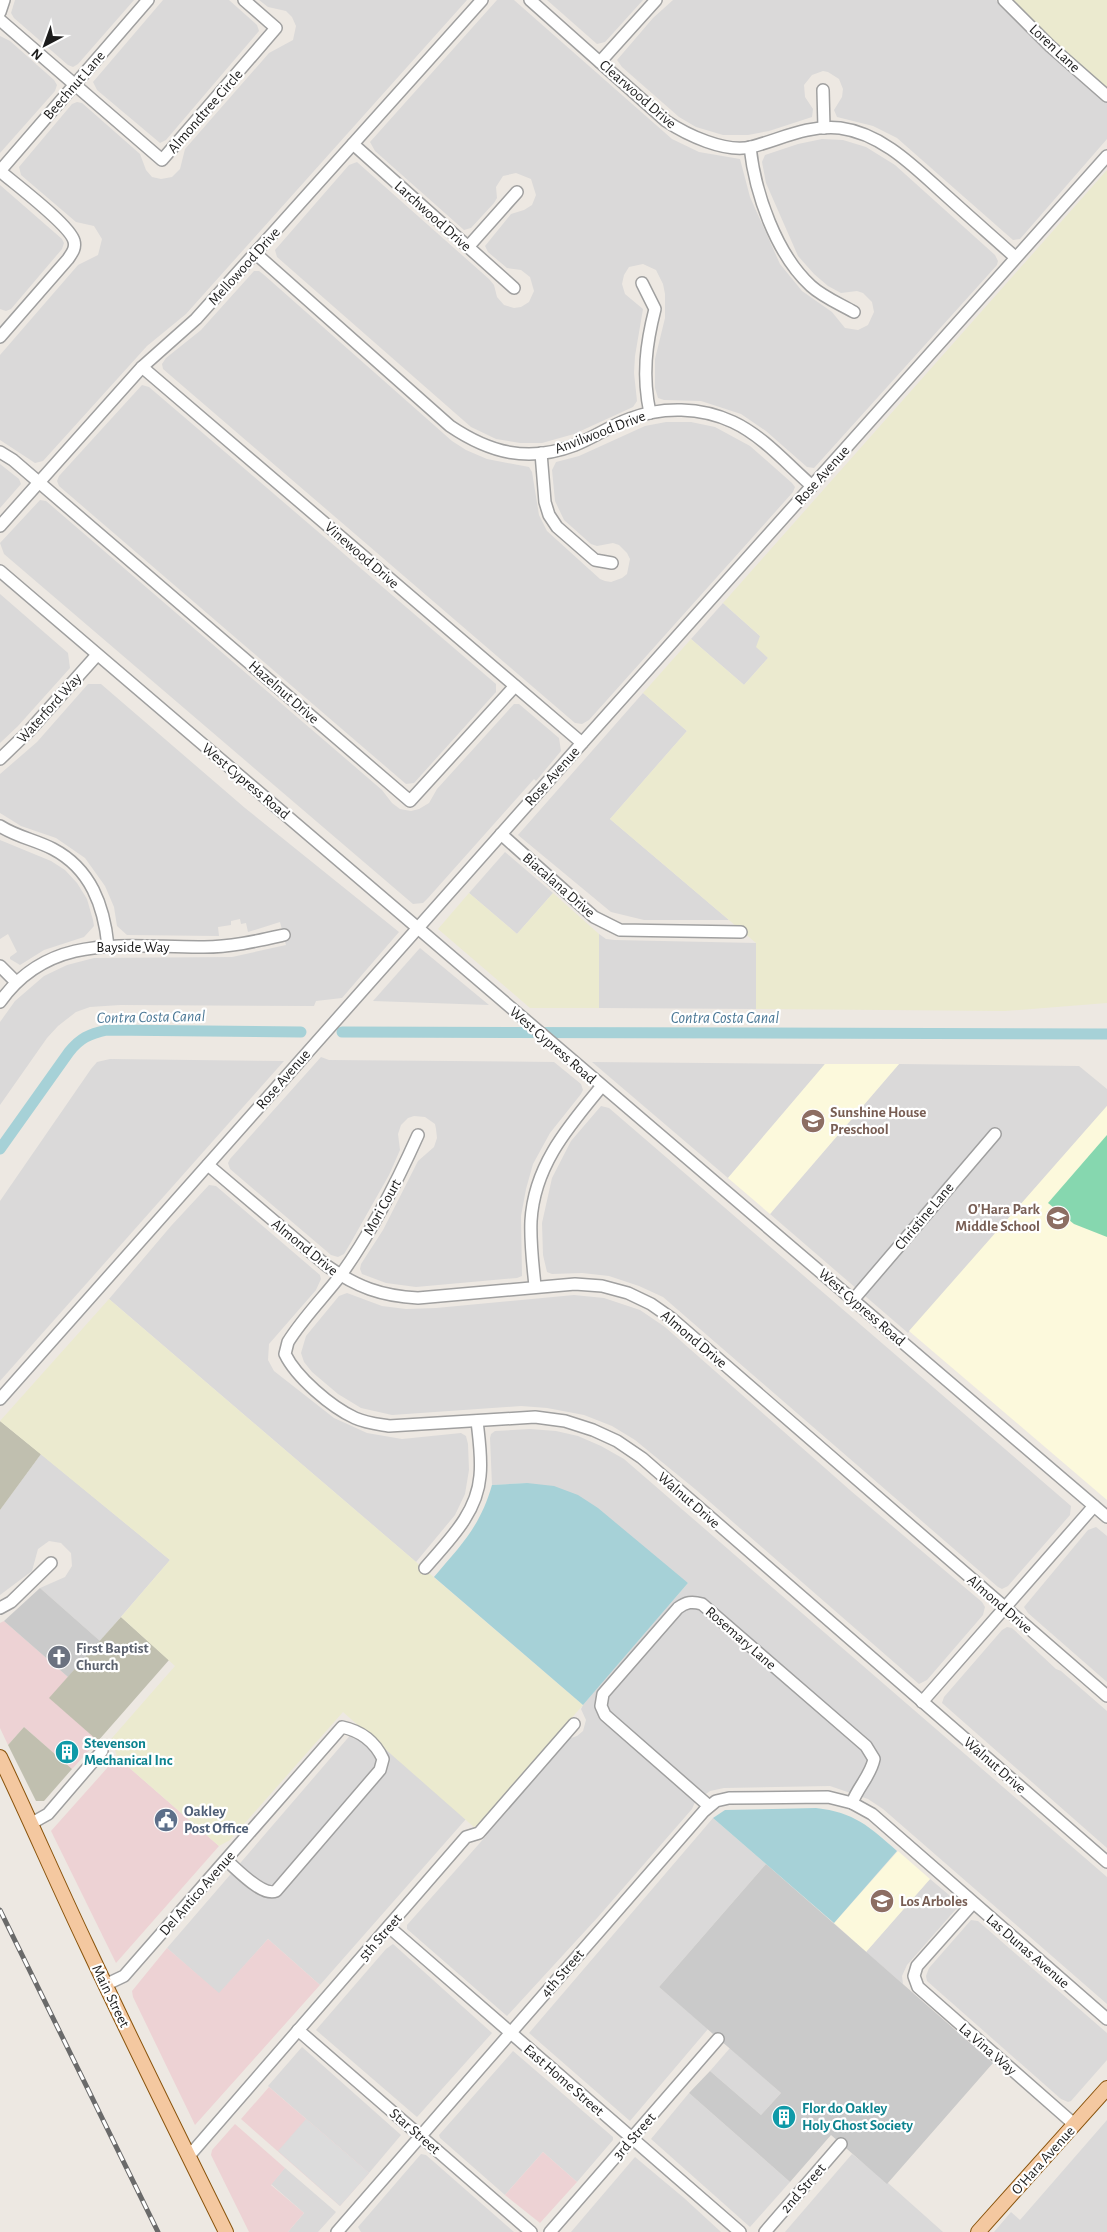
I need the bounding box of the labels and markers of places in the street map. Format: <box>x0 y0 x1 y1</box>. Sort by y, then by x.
place label: Sunshine House Preschool <box>830 1105 926 1137</box>
school or university icon: Sunshine House Preschool <box>800 1108 826 1134</box>
place label: O'Hara Park Middle School <box>955 1202 1041 1234</box>
school or university icon: O'Hara Park Middle School <box>1045 1205 1071 1231</box>
place label: First Baptist Church <box>76 1641 149 1673</box>
church icon: First Baptist Church <box>46 1644 72 1670</box>
place label: Stevenson Mechanical Inc <box>84 1736 173 1768</box>
building icon: Stevenson Mechanical Inc <box>54 1739 80 1765</box>
place label: Oakley Post Office <box>184 1804 249 1836</box>
public building icon: Oakley Post Office <box>153 1807 179 1833</box>
school or university icon: Los Arboles <box>869 1888 895 1914</box>
place label: Los Arboles <box>900 1894 968 1909</box>
place label: Flor do Oakley Holy Ghost Society <box>802 2101 913 2133</box>
building icon: Flor do Oakley Holy Ghost Society <box>771 2104 797 2130</box>

